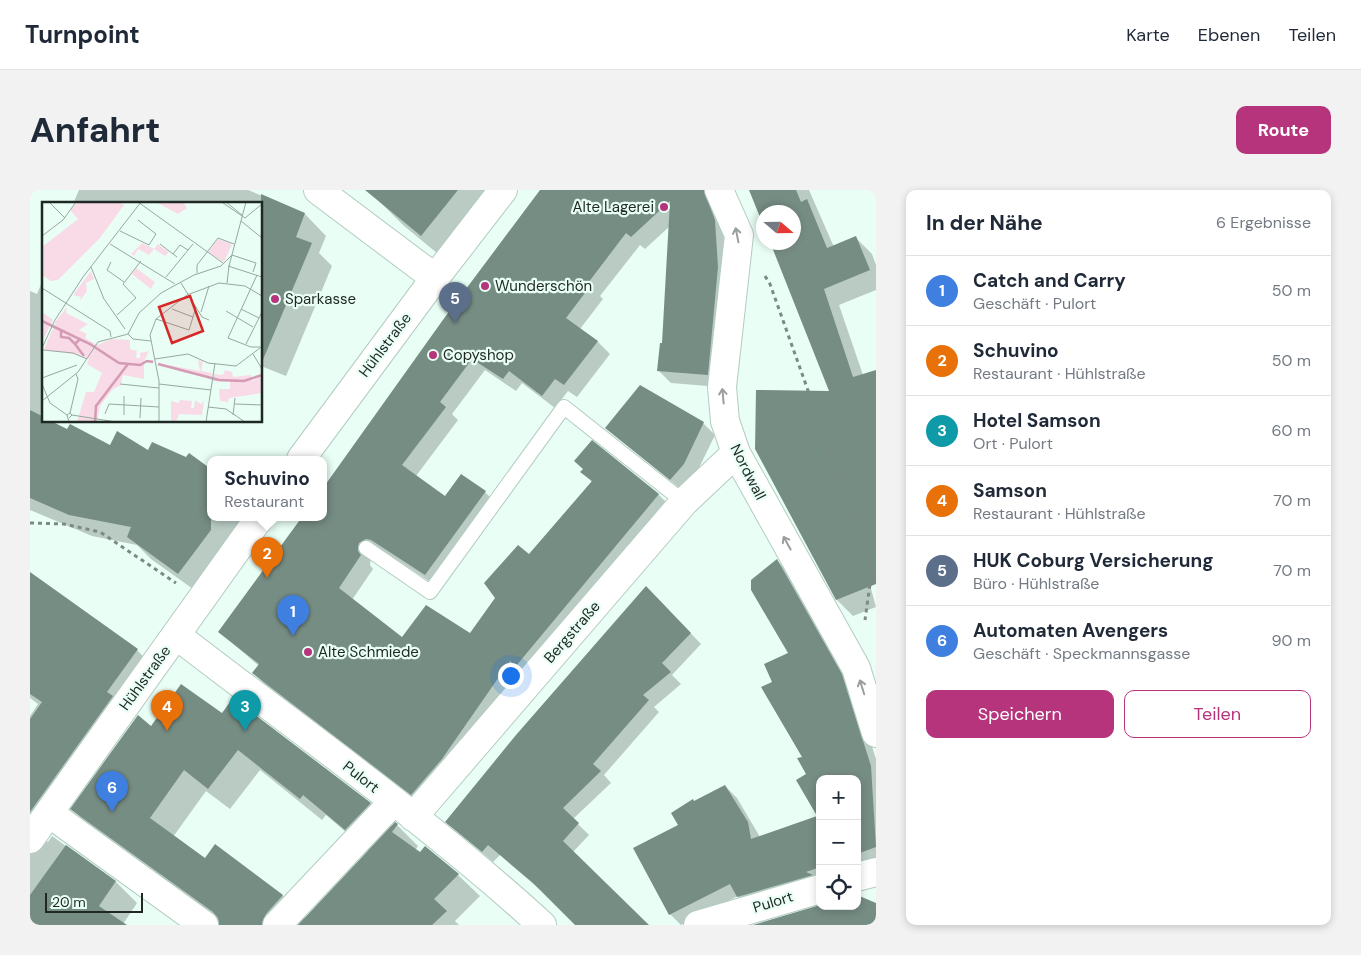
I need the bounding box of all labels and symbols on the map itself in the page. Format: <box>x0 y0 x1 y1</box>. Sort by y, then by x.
place label: Alte Lagerei <box>572 197 654 217</box>
marker: Alte Lagerei <box>658 201 670 213</box>
inset map <box>42 202 262 422</box>
north arrow <box>756 205 801 250</box>
one-way arrow <box>731 227 741 243</box>
place label: Wunderschön <box>495 276 592 296</box>
marker: Wunderschön <box>479 280 491 292</box>
pin: 5 <box>439 282 471 323</box>
place label: Sparkasse <box>285 289 356 309</box>
marker: Sparkasse <box>269 293 281 305</box>
street label: Hühlstraße <box>354 309 416 381</box>
place label: Copyshop <box>443 345 514 365</box>
marker: Copyshop <box>427 349 439 361</box>
one-way arrow <box>718 388 728 404</box>
street label: Nordwall <box>725 441 771 503</box>
one-way arrow <box>782 536 791 551</box>
pin: 2 <box>251 537 283 578</box>
pin: 1 <box>277 595 309 636</box>
street label: Bergstraße <box>539 597 605 667</box>
street label: Hühlstraße <box>115 641 175 715</box>
place label: Alte Schmiede <box>318 642 419 662</box>
marker: Alte Schmiede <box>302 646 314 658</box>
your location <box>498 663 524 689</box>
one-way arrow <box>856 679 866 695</box>
pin: 4 <box>151 690 183 731</box>
pin: 3 <box>229 690 261 731</box>
street label: Pulort <box>339 757 383 798</box>
pin: 6 <box>96 771 128 812</box>
street label: Pulort <box>750 886 796 918</box>
scale bar <box>45 890 142 913</box>

